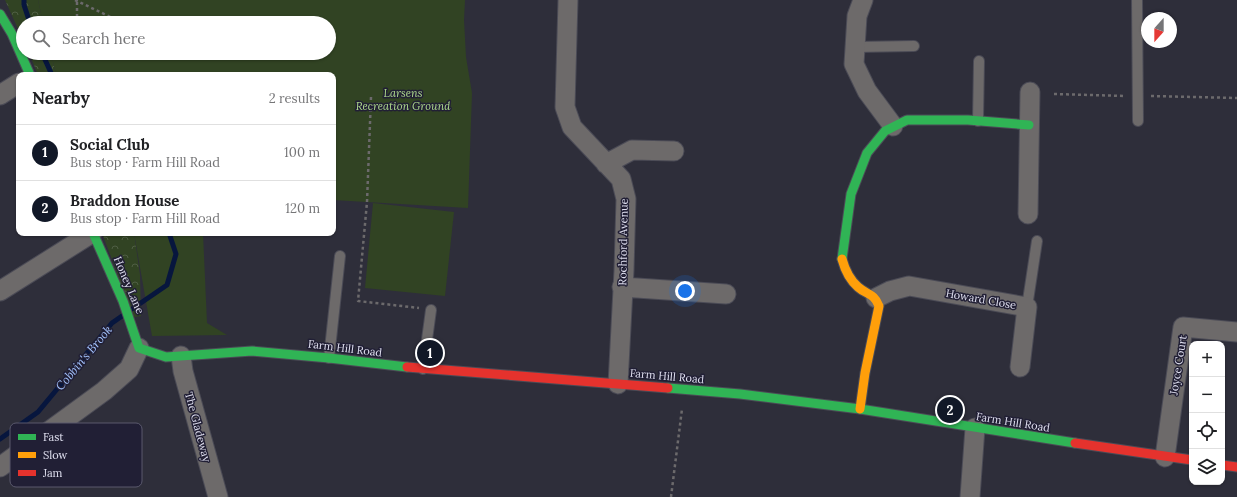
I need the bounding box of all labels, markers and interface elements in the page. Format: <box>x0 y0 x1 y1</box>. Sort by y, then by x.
north arrow <box>1141 12 1177 48</box>
search box <box>16 16 336 60</box>
icon: search <box>30 27 52 49</box>
text: Search here <box>62 29 145 48</box>
park label: Larsens Recreation Ground <box>356 86 451 113</box>
text: Nearby <box>32 87 90 109</box>
text: 2 results <box>269 90 320 107</box>
text: Social Club <box>70 135 150 154</box>
text: 1 <box>42 144 48 161</box>
text: 100 m <box>284 144 320 161</box>
text: Bus stop · Farm Hill Road <box>70 154 220 171</box>
text: Braddon House <box>70 191 179 210</box>
street label: Rochford Avenue <box>615 198 631 286</box>
text: 2 <box>42 200 48 217</box>
text: 120 m <box>285 200 320 217</box>
text: Bus stop · Farm Hill Road <box>70 210 220 227</box>
street label: Honey Lane <box>111 254 147 316</box>
your location <box>675 281 695 301</box>
street label: Howard Close <box>945 286 1017 312</box>
water label: Cobbin's Brook <box>52 322 115 393</box>
street label: Joyce Court <box>1166 333 1190 397</box>
street label: Farm Hill Road <box>307 336 383 360</box>
pin: 1 <box>417 338 443 368</box>
map controls <box>1189 341 1225 485</box>
button: + <box>1189 341 1225 377</box>
street label: Farm Hill Road <box>629 366 705 386</box>
button: − <box>1189 377 1225 413</box>
street label: The Gladeway <box>182 390 214 464</box>
pin: 2 <box>937 395 963 425</box>
street label: Farm Hill Road <box>975 409 1051 435</box>
button: locate <box>1189 413 1225 449</box>
legend <box>10 423 142 487</box>
text: Fast <box>43 430 64 444</box>
text: Slow <box>43 448 68 462</box>
button: layers <box>1189 449 1225 485</box>
text: Jam <box>42 466 63 480</box>

